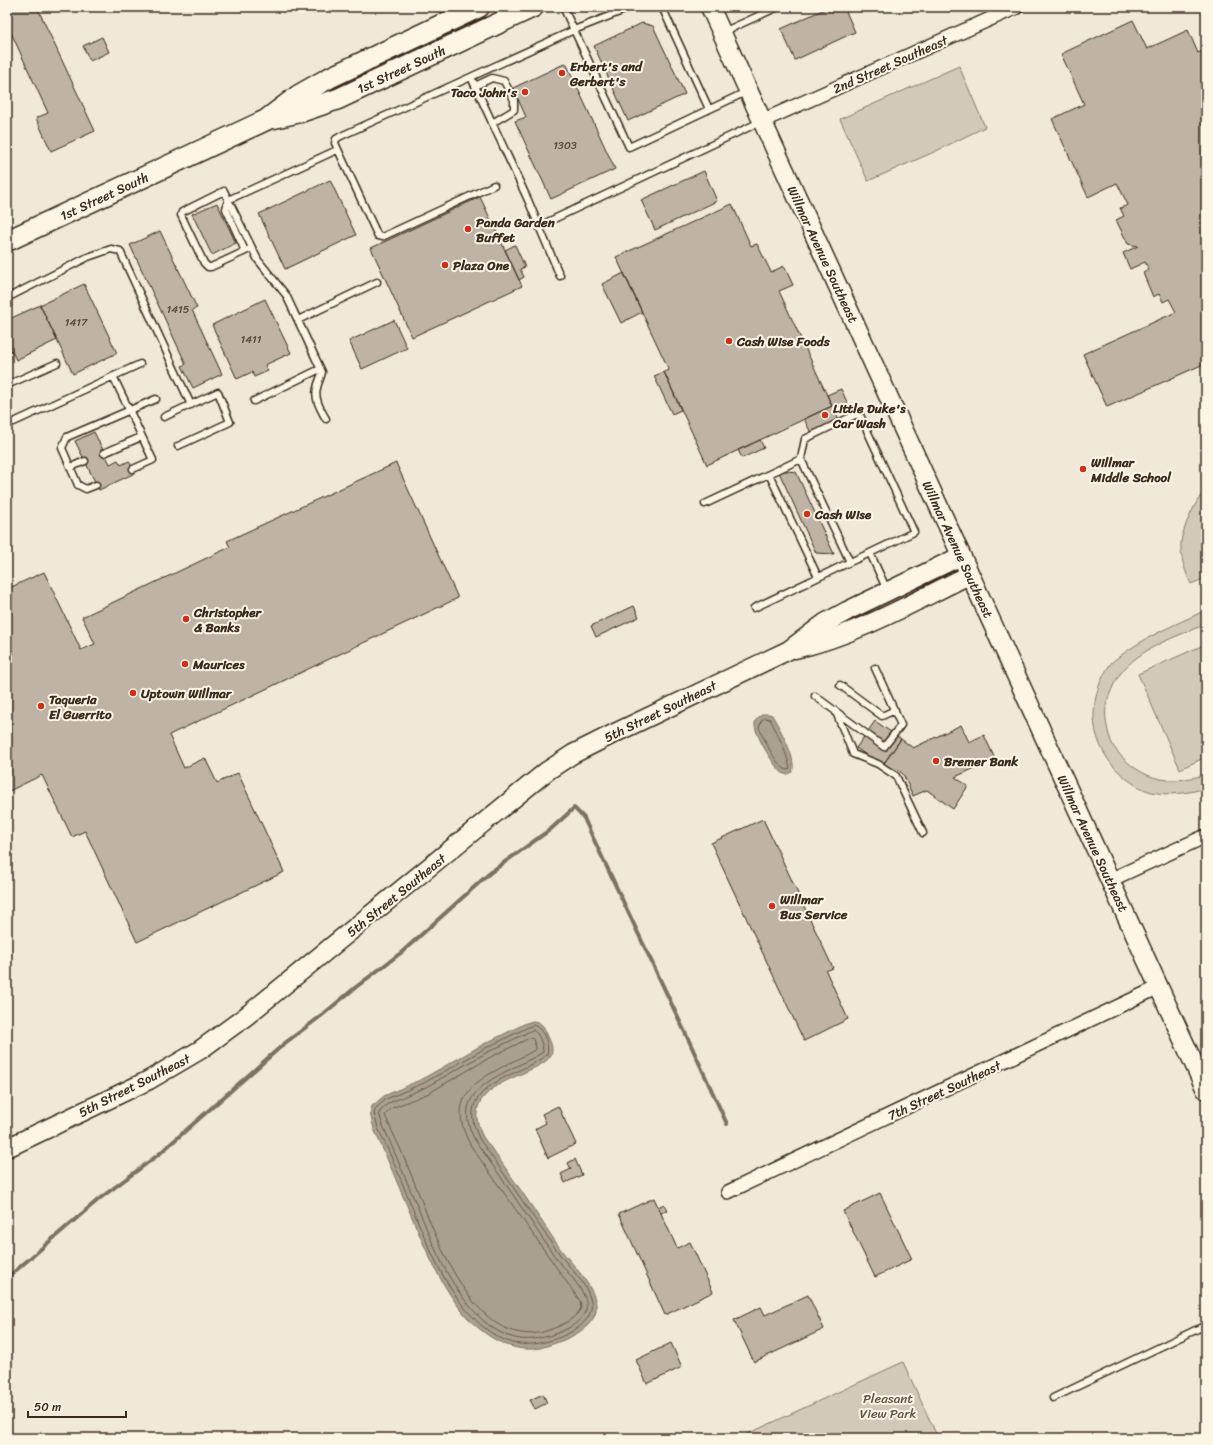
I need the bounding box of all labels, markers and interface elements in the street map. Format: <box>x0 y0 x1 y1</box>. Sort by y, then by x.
street label: 2nd Street Southeast <box>829 28 952 100</box>
street label: 1st Street South <box>353 39 449 100</box>
place label: Erbert's and Gerbert's <box>569 55 643 93</box>
marker: Erbert's and Gerbert's <box>557 68 567 78</box>
place label: Taco John's <box>451 81 518 104</box>
marker: Taco John's <box>520 87 530 97</box>
house number: 1303 <box>553 136 577 155</box>
street label: 1st Street South <box>56 166 152 227</box>
street label: Willmar Avenue Southeast <box>781 182 865 327</box>
place label: Panda Garden Buffet <box>476 211 556 249</box>
marker: Panda Garden Buffet <box>463 224 473 234</box>
place label: Plaza One <box>453 254 510 277</box>
marker: Plaza One <box>440 260 450 270</box>
house number: 1415 <box>166 300 190 319</box>
house number: 1417 <box>65 313 88 332</box>
house number: 1411 <box>240 330 262 349</box>
place label: Cash Wise Foods <box>736 330 831 353</box>
marker: Cash Wise Foods <box>724 336 734 346</box>
place label: Little Duke's Car Wash <box>832 397 906 435</box>
marker: Little Duke's Car Wash <box>820 410 830 420</box>
place label: Willmar Middle School <box>1090 451 1172 489</box>
marker: Willmar Middle School <box>1078 464 1088 474</box>
street label: Willmar Avenue Southeast <box>916 477 1000 622</box>
place label: Cash Wise <box>814 503 872 526</box>
marker: Cash Wise <box>802 509 812 519</box>
place label: Christopher & Banks <box>193 601 262 639</box>
marker: Christopher & Banks <box>181 614 191 624</box>
place label: Maurices <box>192 653 245 676</box>
marker: Maurices <box>180 659 190 669</box>
street label: 5th Street Southeast <box>600 674 721 749</box>
place label: Uptown Willmar <box>141 682 233 705</box>
place label: Taqueria El Guerrito <box>49 688 112 726</box>
marker: Uptown Willmar <box>128 688 138 698</box>
marker: Taqueria El Guerrito <box>36 701 46 711</box>
place label: Bremer Bank <box>944 750 1019 773</box>
marker: Bremer Bank <box>931 756 941 766</box>
street label: Willmar Avenue Southeast <box>1051 771 1135 916</box>
street label: 5th Street Southeast <box>341 847 452 943</box>
place label: Willmar Bus Service <box>780 888 848 926</box>
marker: Willmar Bus Service <box>767 901 777 911</box>
street label: 5th Street Southeast <box>74 1047 195 1124</box>
street label: 7th Street Southeast <box>884 1054 1005 1127</box>
park label: Pleasant View Park <box>860 1387 916 1425</box>
scale bar <box>28 1393 126 1419</box>
text: 50 m <box>34 1396 61 1418</box>

